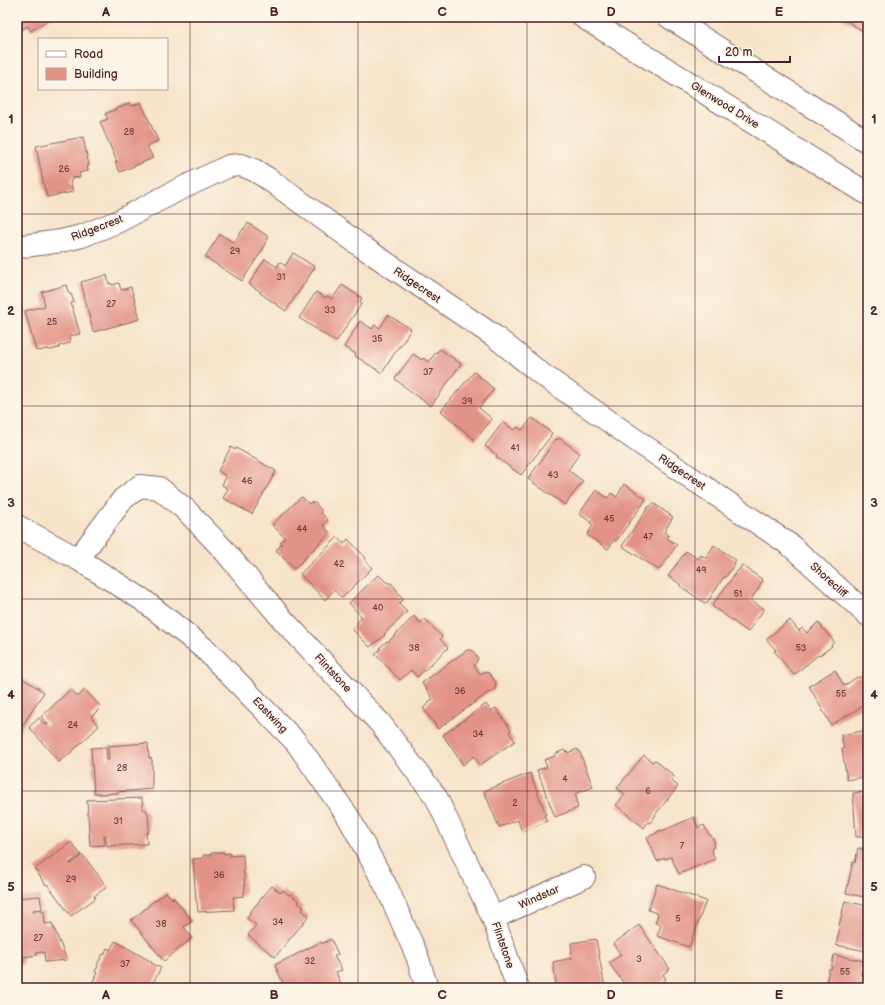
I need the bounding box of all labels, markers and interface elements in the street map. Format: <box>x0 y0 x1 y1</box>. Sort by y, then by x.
text: A <box>101 4 110 20</box>
text: B <box>269 4 279 20</box>
text: C <box>437 4 447 20</box>
text: D <box>606 4 616 20</box>
text: E <box>775 4 784 20</box>
legend <box>38 38 168 90</box>
scale bar <box>719 38 790 64</box>
text: 20 m <box>725 45 752 60</box>
text: Road <box>74 47 103 62</box>
text: Building <box>74 67 118 82</box>
street label: Glenwood Drive <box>688 79 762 131</box>
text: 1 <box>8 111 14 127</box>
text: 1 <box>871 111 877 127</box>
house number: 28 <box>124 127 134 138</box>
house number: 26 <box>59 164 70 175</box>
street label: Ridgecrest <box>69 212 125 244</box>
house number: 29 <box>230 246 240 257</box>
street label: Ridgecrest <box>391 264 444 306</box>
house number: 31 <box>276 272 286 283</box>
house number: 27 <box>106 299 116 310</box>
text: 2 <box>7 303 15 319</box>
text: 2 <box>870 303 878 319</box>
house number: 33 <box>324 305 336 316</box>
house number: 25 <box>47 317 57 328</box>
house number: 35 <box>372 334 382 345</box>
house number: 37 <box>423 367 434 378</box>
house number: 39 <box>462 396 472 407</box>
house number: 41 <box>511 443 519 454</box>
street label: Ridgecrest <box>656 451 709 493</box>
house number: 43 <box>547 470 559 481</box>
house number: 46 <box>242 476 253 487</box>
text: 3 <box>7 495 15 511</box>
text: 3 <box>870 495 878 511</box>
house number: 45 <box>604 514 614 525</box>
house number: 44 <box>297 524 308 535</box>
house number: 47 <box>643 532 654 543</box>
house number: 42 <box>334 559 345 570</box>
street label: Shorecliff <box>808 560 850 600</box>
house number: 49 <box>696 565 706 576</box>
house number: 51 <box>734 589 742 600</box>
house number: 40 <box>373 603 383 614</box>
house number: 38 <box>409 643 419 654</box>
house number: 53 <box>796 643 807 654</box>
street label: Flintstone <box>312 651 355 696</box>
house number: 36 <box>454 686 466 697</box>
text: 4 <box>7 687 15 703</box>
text: 4 <box>870 687 878 703</box>
house number: 55 <box>836 689 846 700</box>
street label: Eastwing <box>250 694 290 736</box>
house number: 24 <box>68 720 79 731</box>
house number: 34 <box>472 729 484 740</box>
house number: 28 <box>117 763 127 774</box>
house number: 4 <box>562 774 568 785</box>
house number: 6 <box>645 786 651 797</box>
house number: 2 <box>512 798 518 809</box>
house number: 31 <box>113 816 123 827</box>
house number: 7 <box>680 841 685 852</box>
house number: 36 <box>213 870 225 881</box>
house number: 29 <box>66 874 76 885</box>
text: 5 <box>7 879 15 895</box>
text: 5 <box>870 879 878 895</box>
street label: Windstar <box>517 882 562 912</box>
house number: 5 <box>675 914 681 925</box>
house number: 34 <box>272 917 284 928</box>
house number: 38 <box>156 919 166 930</box>
street label: Flintstone <box>489 920 517 971</box>
house number: 27 <box>33 933 43 944</box>
house number: 3 <box>636 954 642 965</box>
house number: 32 <box>305 956 316 967</box>
house number: 37 <box>120 959 131 970</box>
house number: 55 <box>840 967 850 978</box>
text: A <box>101 987 110 1003</box>
text: B <box>269 987 279 1003</box>
text: C <box>437 987 447 1003</box>
text: D <box>606 987 616 1003</box>
text: E <box>775 987 784 1003</box>

